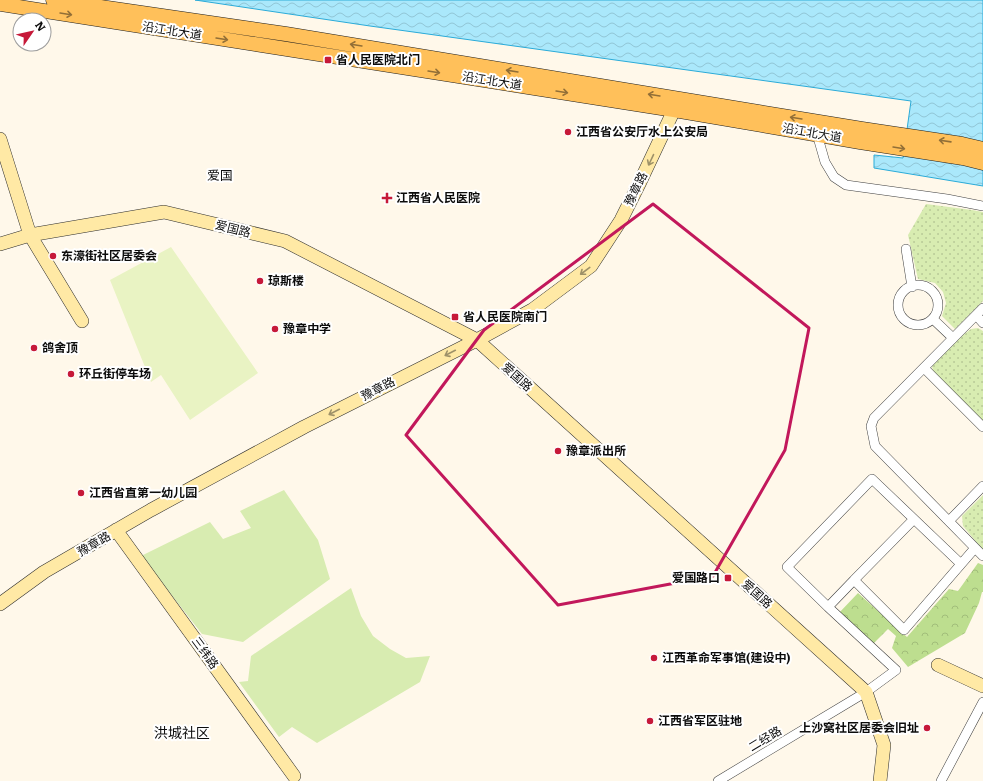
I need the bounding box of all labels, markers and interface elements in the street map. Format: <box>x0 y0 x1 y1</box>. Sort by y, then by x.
one-way arrow <box>59 11 72 19</box>
north arrow <box>12 12 52 52</box>
street label: 沿江北大道 <box>141 16 203 44</box>
text: N <box>32 18 50 34</box>
one-way arrow <box>215 35 228 43</box>
one-way arrow <box>350 41 363 49</box>
place label: 省人民医院北门 <box>336 50 420 68</box>
marker: 省人民医院北门 <box>323 55 333 65</box>
street label: 沿江北大道 <box>461 66 523 94</box>
one-way arrow <box>506 67 519 75</box>
one-way arrow <box>427 68 440 76</box>
one-way arrow <box>555 88 568 96</box>
one-way arrow <box>648 90 661 98</box>
one-way arrow <box>790 114 803 122</box>
street label: 沿江北大道 <box>781 118 843 146</box>
place label: 江西省公安厅水上公安局 <box>576 122 708 140</box>
marker: 江西省公安厅水上公安局 <box>563 127 573 137</box>
one-way arrow <box>939 137 952 145</box>
one-way arrow <box>892 144 905 152</box>
one-way arrow <box>647 154 654 166</box>
district label: 爱国 <box>207 165 233 184</box>
street label: 豫章路 <box>619 168 651 209</box>
place label: 江西省人民医院 <box>396 188 480 206</box>
marker: 江西省人民医院 <box>381 192 393 204</box>
street label: 爱国路 <box>214 215 253 241</box>
place label: 东濠街社区居委会 <box>61 246 157 264</box>
marker: 东濠街社区居委会 <box>48 251 58 261</box>
one-way arrow <box>579 267 590 275</box>
place label: 琼斯楼 <box>268 271 304 289</box>
marker: 琼斯楼 <box>255 276 265 286</box>
place label: 省人民医院南门 <box>463 307 547 325</box>
marker: 省人民医院南门 <box>450 312 460 322</box>
place label: 豫章中学 <box>283 319 331 337</box>
marker: 豫章中学 <box>270 324 280 334</box>
place label: 鸽舍顶 <box>42 338 78 356</box>
marker: 鸽舍顶 <box>29 343 39 353</box>
one-way arrow <box>445 350 457 357</box>
street label: 爱国路 <box>498 358 537 395</box>
place label: 环丘街停车场 <box>79 364 151 382</box>
marker: 环丘街停车场 <box>66 369 76 379</box>
street label: 豫章路 <box>357 372 398 404</box>
one-way arrow <box>329 409 341 416</box>
place label: 豫章派出所 <box>566 441 626 459</box>
marker: 豫章派出所 <box>553 446 563 456</box>
place label: 江西省直第一幼儿园 <box>89 483 197 501</box>
marker: 江西省直第一幼儿园 <box>76 488 86 498</box>
street label: 豫章路 <box>73 526 114 560</box>
place label: 爱国路口 <box>672 568 720 586</box>
marker: 爱国路口 <box>723 573 733 583</box>
street label: 爱国路 <box>738 575 777 612</box>
street label: 三纬路 <box>188 633 224 672</box>
place label: 江西革命军事馆(建设中) <box>662 648 791 666</box>
marker: 江西革命军事馆(建设中) <box>649 653 659 663</box>
place label: 江西省军区驻地 <box>658 711 742 729</box>
marker: 江西省军区驻地 <box>645 716 655 726</box>
place label: 上沙窝社区居委会旧址 <box>799 718 919 736</box>
street label: 二经路 <box>744 721 785 755</box>
district label: 洪城社区 <box>154 722 210 742</box>
marker: 上沙窝社区居委会旧址 <box>922 723 932 733</box>

